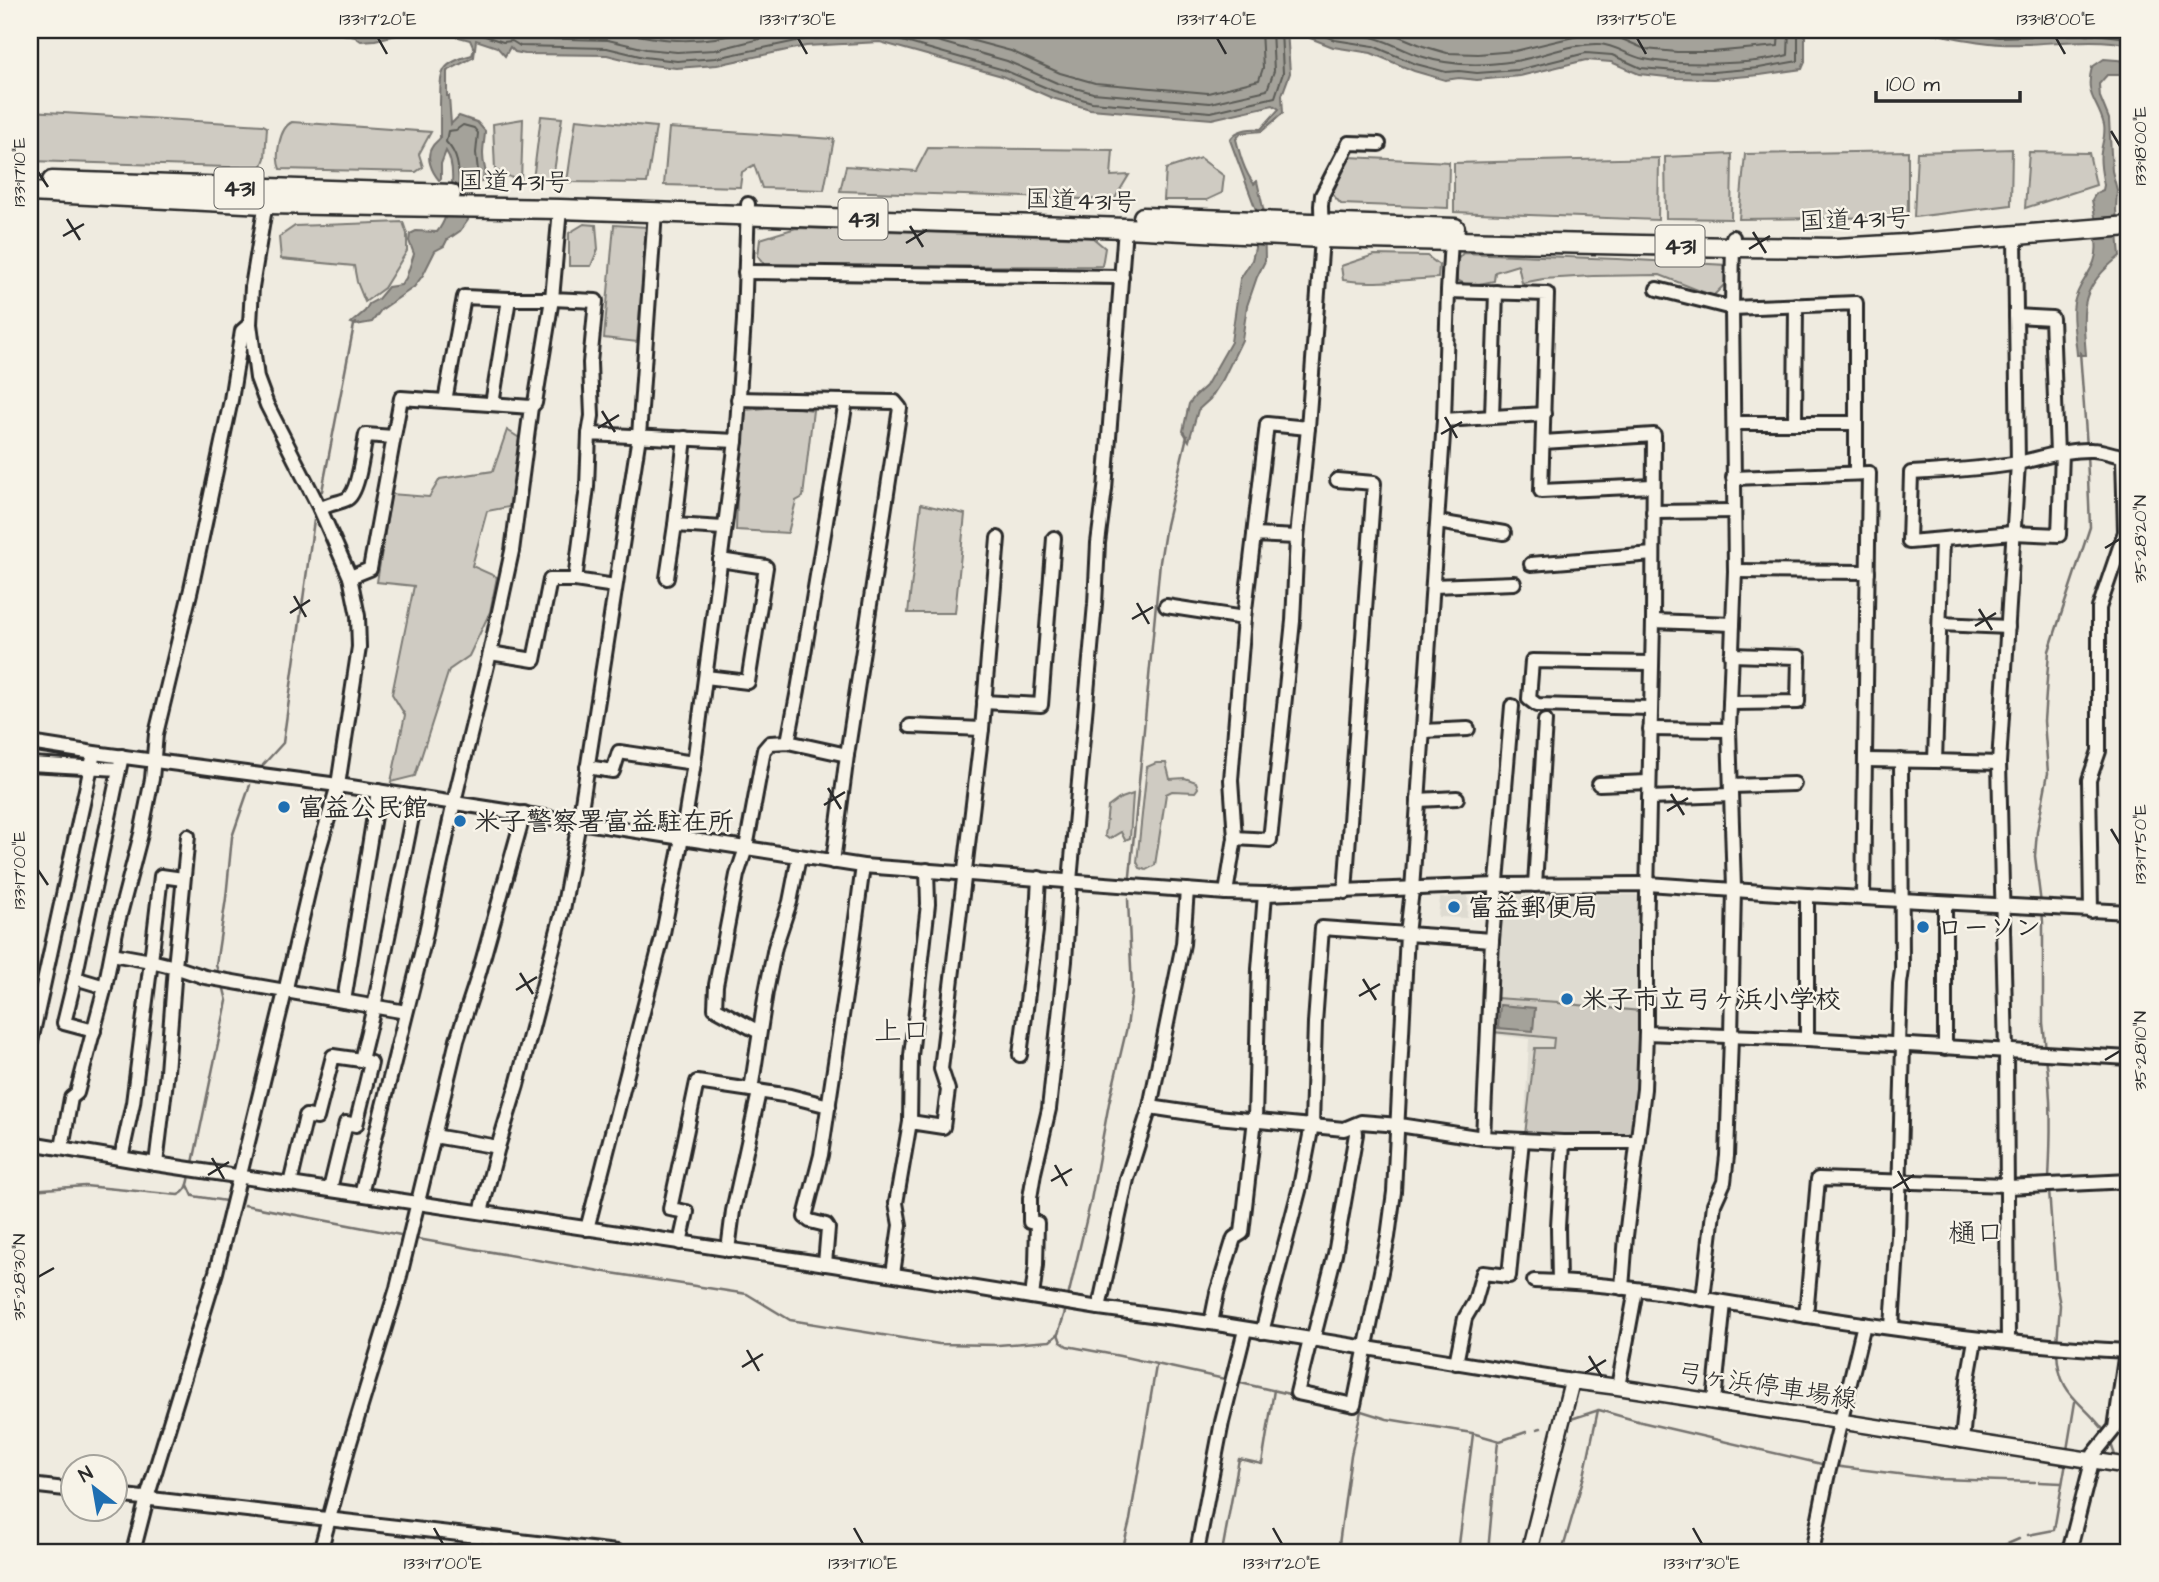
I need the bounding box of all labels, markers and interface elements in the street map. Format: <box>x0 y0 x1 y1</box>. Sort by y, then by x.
text: 133°17'20"E <box>339 7 417 32</box>
text: 133°17'30"E <box>760 7 836 32</box>
text: 133°17'40"E <box>1177 7 1257 32</box>
text: 133°17'50"E <box>1597 7 1677 32</box>
text: 133°18'00"E <box>2016 7 2096 32</box>
scale bar <box>1876 60 2019 104</box>
text: 100 m <box>1886 70 1941 99</box>
text: 133°18'00"E <box>2128 106 2153 186</box>
text: 133°17'10"E <box>7 137 32 207</box>
street label: 国道431号 <box>458 163 570 201</box>
road number: 431 <box>215 168 264 208</box>
street label: 国道431号 <box>1024 181 1138 221</box>
road number: 431 <box>838 198 888 240</box>
street label: 国道431号 <box>1798 200 1912 240</box>
road number: 431 <box>1656 226 1704 267</box>
text: 35°28'20"N <box>2128 495 2153 583</box>
place label: 富益公民館 <box>298 790 428 826</box>
marker: 富益公民館 <box>276 799 292 815</box>
place label: 米子警察署富益駐在所 <box>474 804 734 840</box>
text: 133°17'50"E <box>2128 804 2153 884</box>
marker: 米子警察署富益駐在所 <box>452 813 468 829</box>
text: 133°17'00"E <box>7 830 32 909</box>
place label: 富益郵便局 <box>1468 890 1598 926</box>
marker: 富益郵便局 <box>1446 899 1462 915</box>
place label: ローソン <box>1937 910 2041 946</box>
marker: ローソン <box>1915 919 1931 935</box>
place label: 米子市立弓ヶ浜小学校 <box>1581 982 1841 1018</box>
marker: 米子市立弓ヶ浜小学校 <box>1559 991 1575 1007</box>
text: 35°28'10"N <box>2128 1011 2153 1091</box>
district label: 上口 <box>874 1012 930 1051</box>
district label: 樋口 <box>1948 1214 2004 1253</box>
text: 35°28'30"N <box>7 1234 32 1320</box>
street label: 弓ヶ浜停車場線 <box>1674 1354 1860 1418</box>
north arrow <box>60 1452 130 1522</box>
text: N <box>74 1460 98 1489</box>
text: 133°17'00"E <box>404 1551 483 1576</box>
text: 133°17'10"E <box>828 1551 898 1576</box>
text: 133°17'20"E <box>1243 1551 1321 1576</box>
text: 133°17'30"E <box>1664 1551 1740 1576</box>

